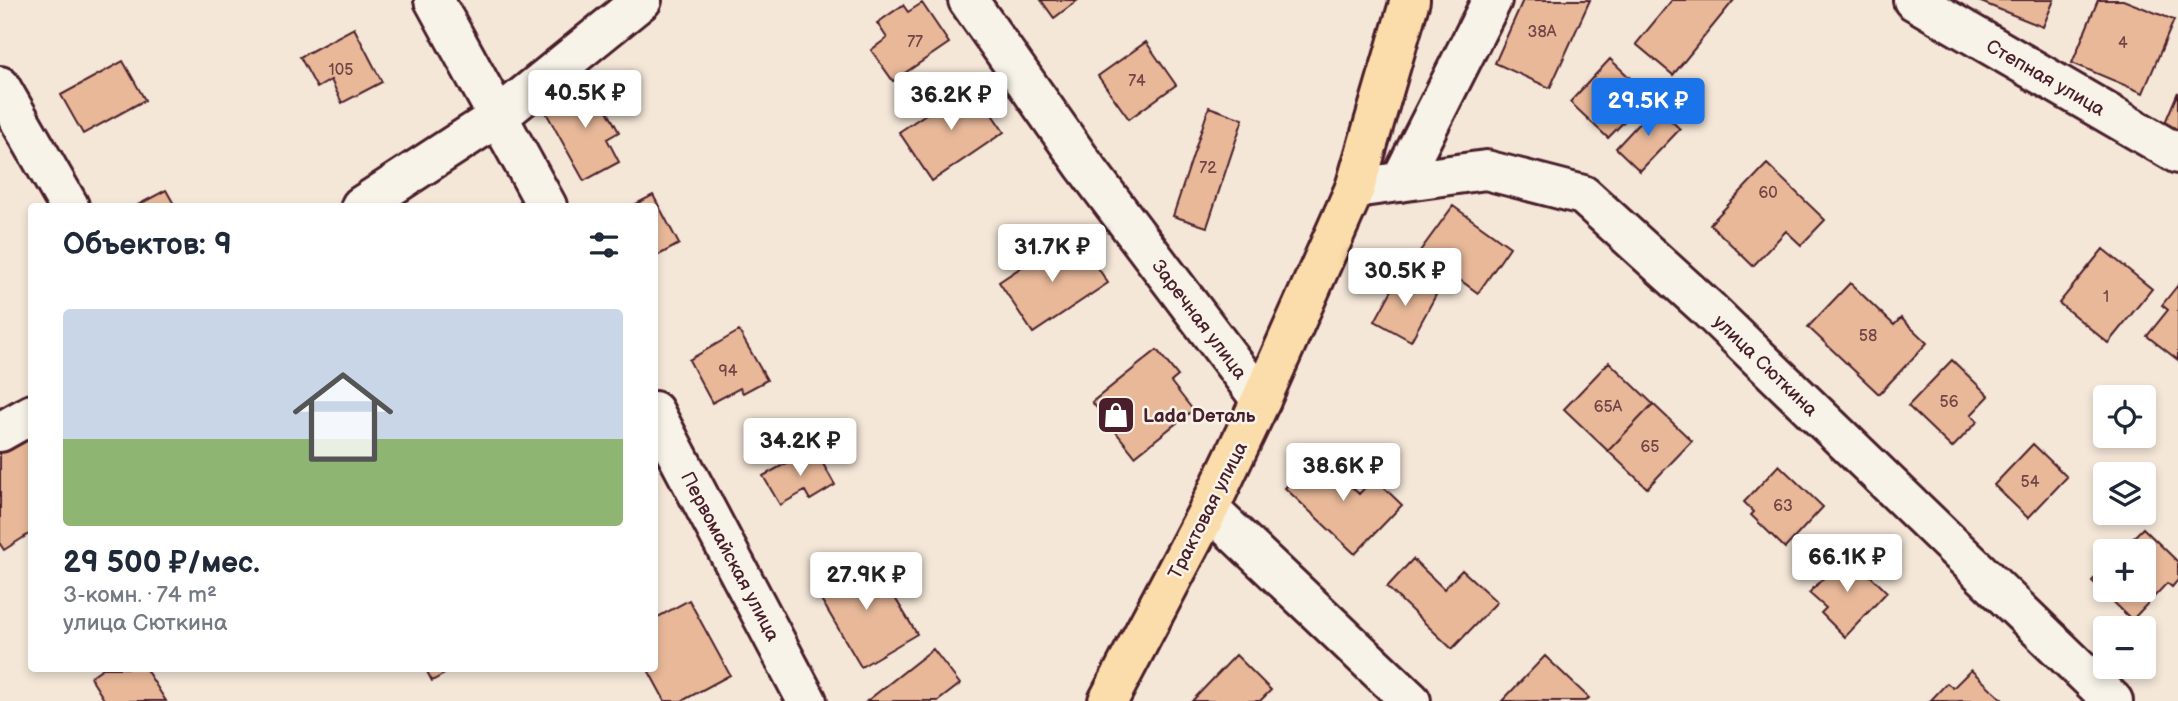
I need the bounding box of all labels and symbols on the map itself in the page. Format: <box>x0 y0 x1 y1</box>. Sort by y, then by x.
house number: 38А <box>1528 23 1557 42</box>
house number: 77 <box>907 33 923 52</box>
house number: 4 <box>2118 34 2128 53</box>
street label: Степная улица <box>1982 35 2109 122</box>
house number: 105 <box>329 61 353 80</box>
pin: 40.5K ₽ <box>520 71 650 130</box>
pin: 36.2K ₽ <box>886 72 1016 132</box>
house number: 74 <box>1128 72 1146 91</box>
pin: 29.5K ₽ <box>1583 78 1713 138</box>
house number: 72 <box>1199 159 1217 178</box>
house number: 60 <box>1758 184 1778 203</box>
pin: 31.7K ₽ <box>987 224 1117 284</box>
pin: 30.5K ₽ <box>1340 248 1470 308</box>
street label: Заречная улица <box>1146 256 1251 384</box>
house number: 1 <box>2103 288 2109 307</box>
street label: улица Сюткина <box>1708 311 1822 422</box>
house number: 58 <box>1859 327 1877 346</box>
house number: 94 <box>718 362 738 381</box>
house number: 56 <box>1940 393 1959 412</box>
shop icon: Lada Dеталь <box>1095 394 1137 436</box>
house number: 65А <box>1594 398 1623 417</box>
place label: Lada Dеталь <box>1143 405 1256 428</box>
pin: 34.2K ₽ <box>735 419 865 478</box>
street label: Трактовая улица <box>1164 438 1253 583</box>
house number: 65 <box>1641 438 1659 457</box>
pin: 38.6K ₽ <box>1278 444 1408 503</box>
street label: Первомайская улица <box>675 468 784 645</box>
house number: 54 <box>2021 473 2040 492</box>
house number: 63 <box>1773 497 1793 516</box>
pin: 66.1K ₽ <box>1782 534 1912 594</box>
pin: 27.9K ₽ <box>801 552 931 612</box>

